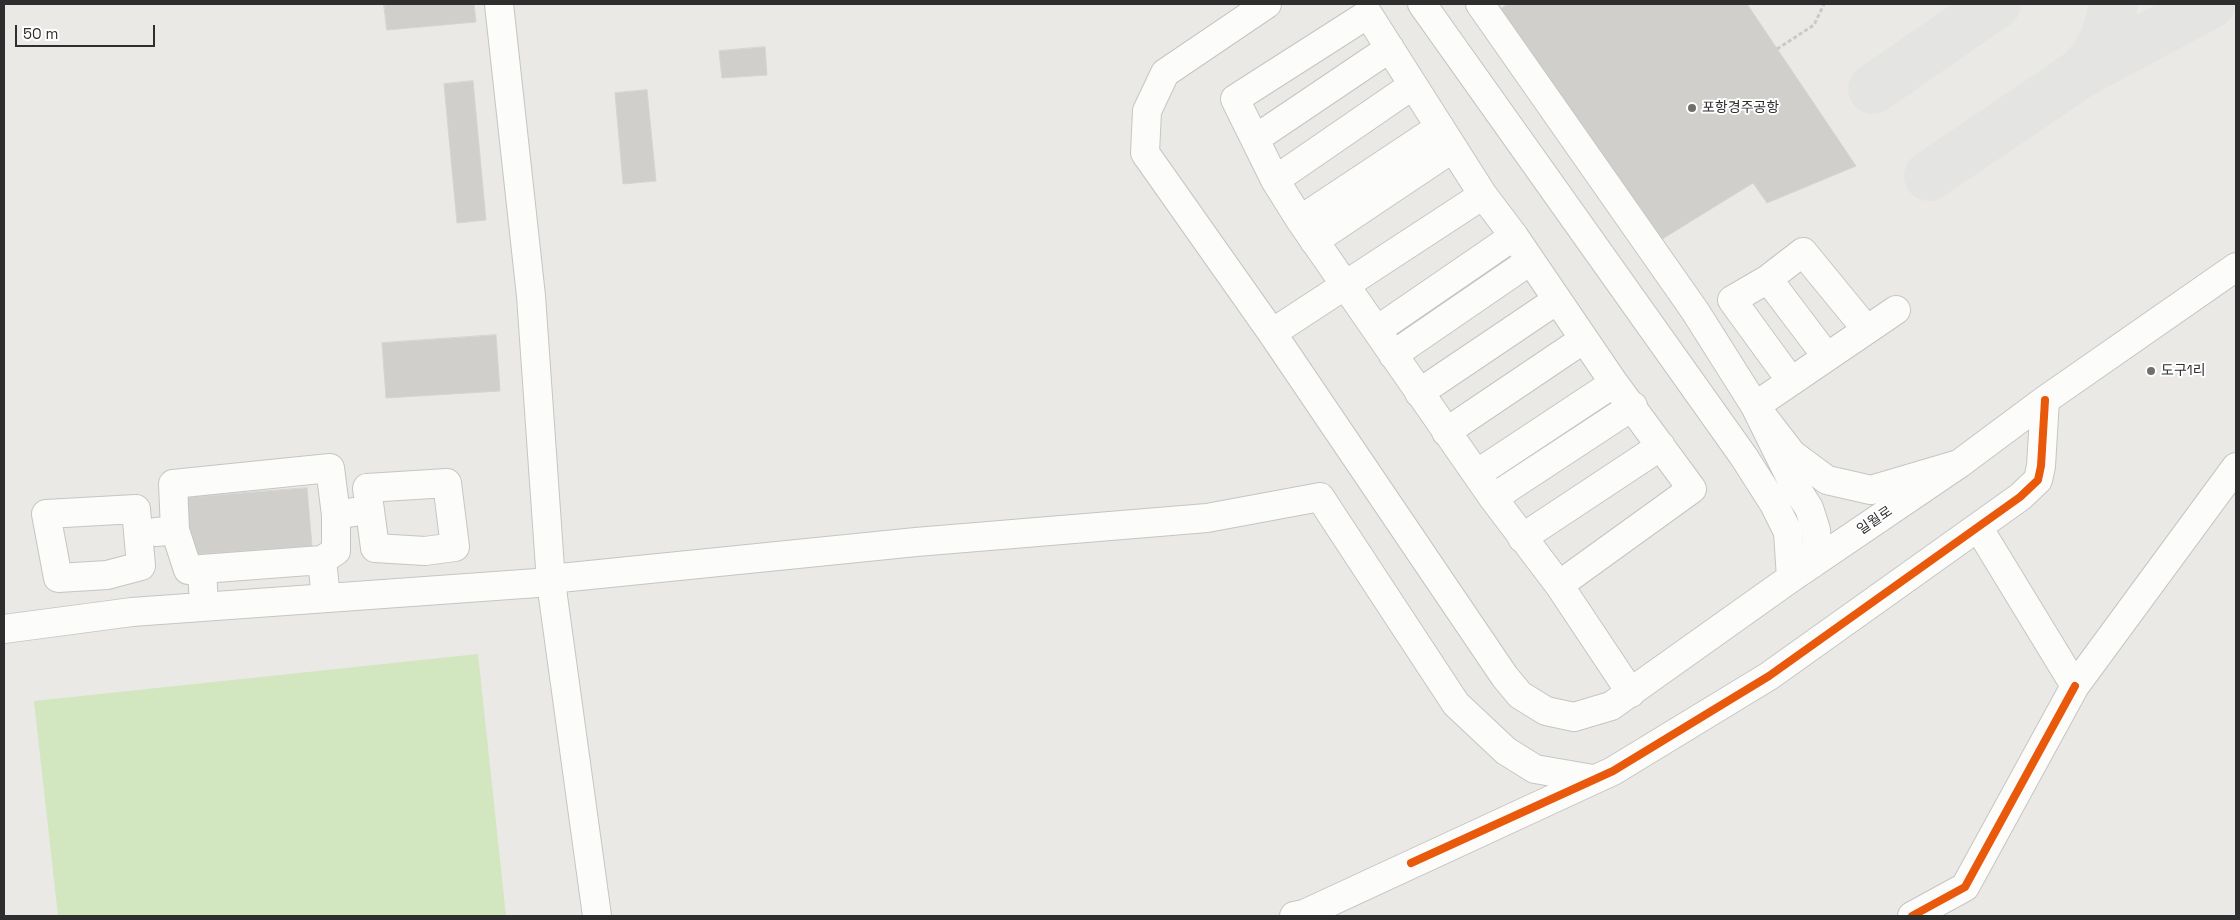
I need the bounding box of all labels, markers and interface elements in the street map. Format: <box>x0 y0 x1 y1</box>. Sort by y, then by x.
scale bar <box>18 15 158 47</box>
text: 50 m <box>23 24 58 43</box>
place label: 포항경주공항 <box>1702 100 1779 116</box>
marker: 포항경주공항 <box>1686 102 1698 114</box>
place label: 도구1리 <box>2161 363 2205 379</box>
marker: 도구1리 <box>2145 365 2157 377</box>
street label: 일월로 <box>1854 503 1896 539</box>

